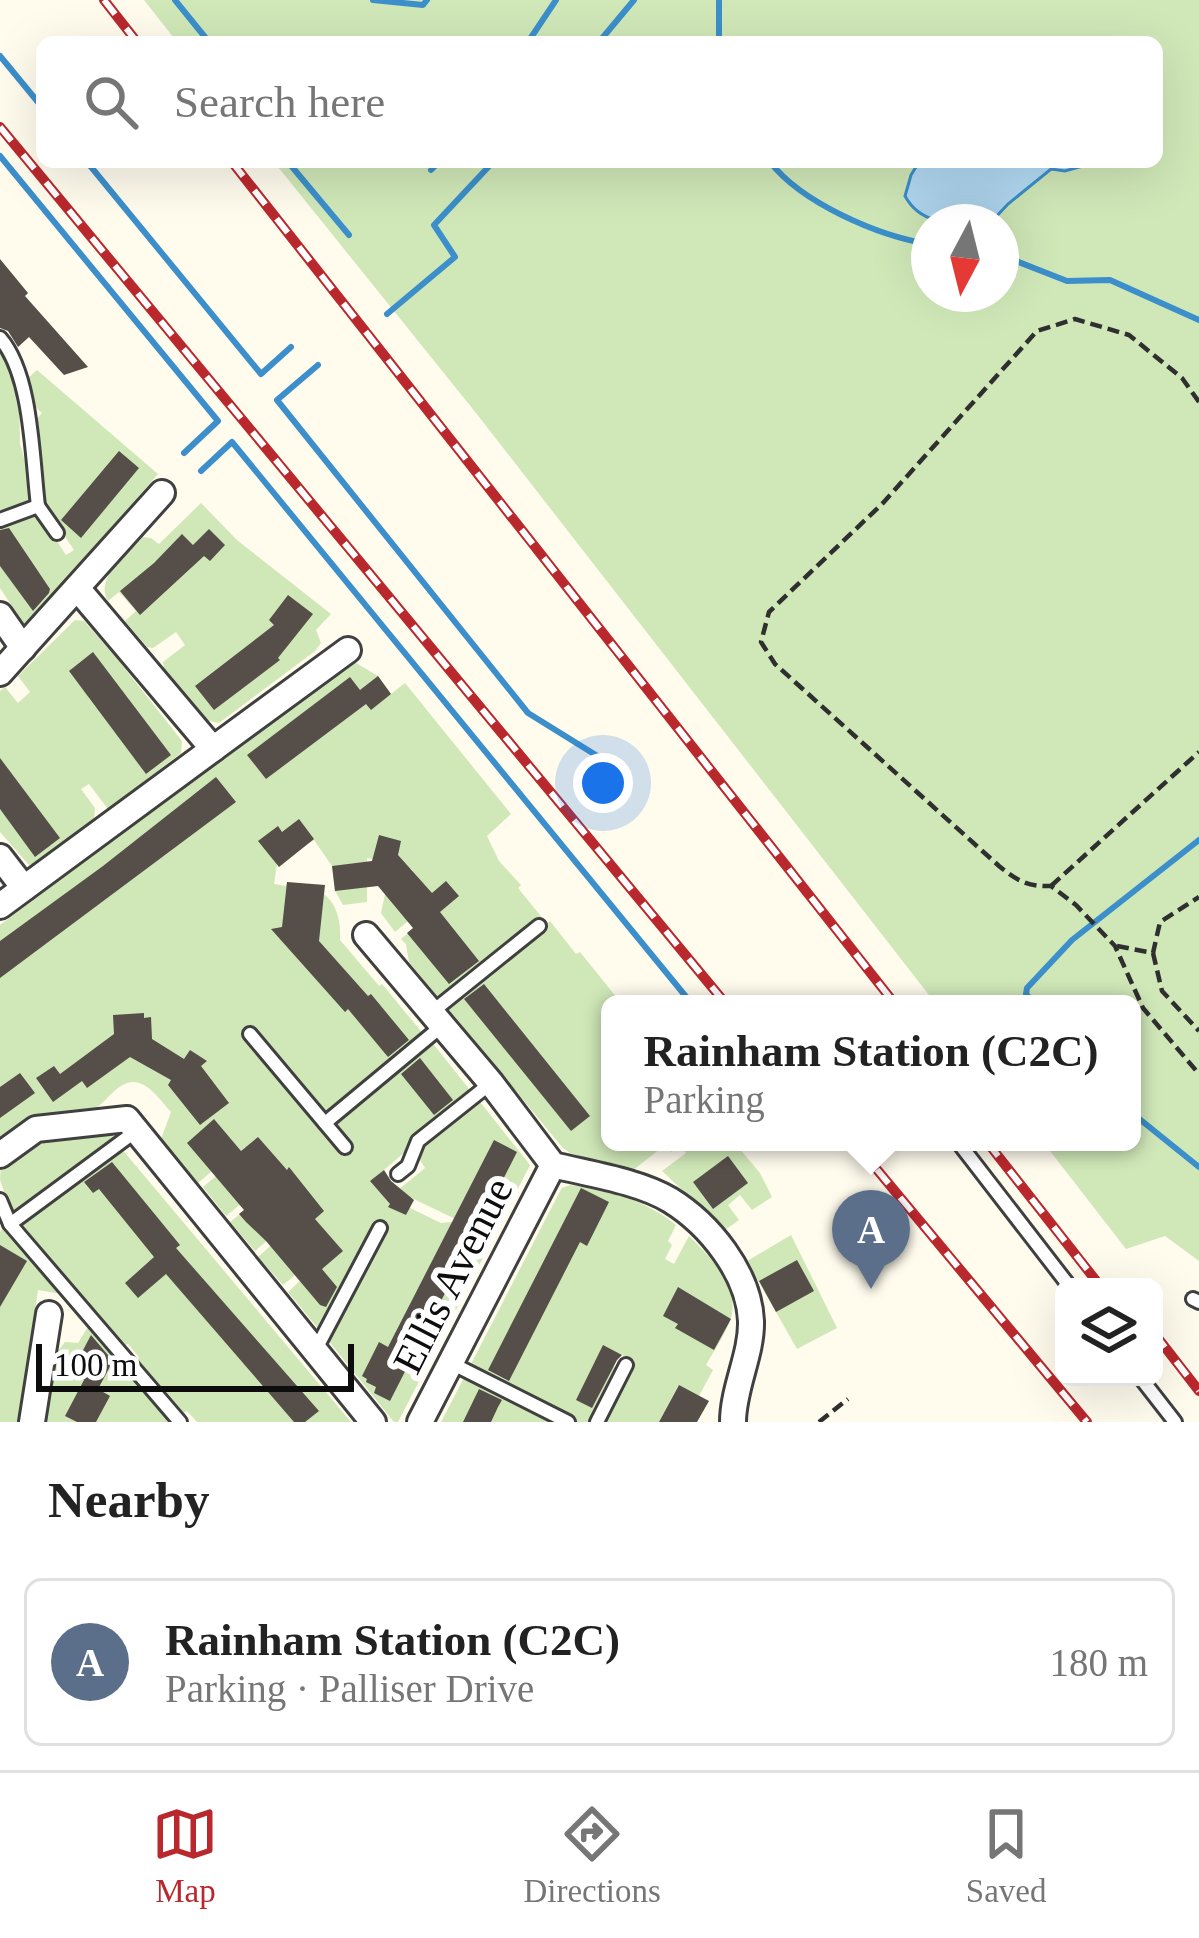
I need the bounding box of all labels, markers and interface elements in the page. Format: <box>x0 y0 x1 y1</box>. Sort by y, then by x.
search box <box>36 36 1163 168</box>
icon: search <box>78 69 144 135</box>
text: Search here <box>174 77 385 127</box>
north arrow <box>911 204 1019 312</box>
your location <box>573 753 633 813</box>
popup <box>601 995 1141 1151</box>
text: Rainham Station (C2C) <box>643 1026 1099 1076</box>
text: Parking <box>643 1078 765 1121</box>
street label: Ellis Avenue <box>384 1170 522 1381</box>
pin: A <box>832 1190 910 1289</box>
map controls <box>1055 1278 1163 1386</box>
button: layers <box>1055 1278 1163 1386</box>
scale bar <box>36 1338 354 1391</box>
text: 100 m <box>54 1347 137 1383</box>
text: Nearby <box>48 1472 209 1528</box>
text: Rainham Station (C2C) <box>165 1615 620 1665</box>
text: A <box>76 1641 104 1684</box>
text: 180 m <box>1049 1641 1148 1684</box>
text: Parking · Palliser Drive <box>165 1667 534 1710</box>
tab: Map <box>152 1801 218 1910</box>
tab: Directions <box>523 1801 661 1910</box>
tab: Saved <box>966 1801 1047 1910</box>

